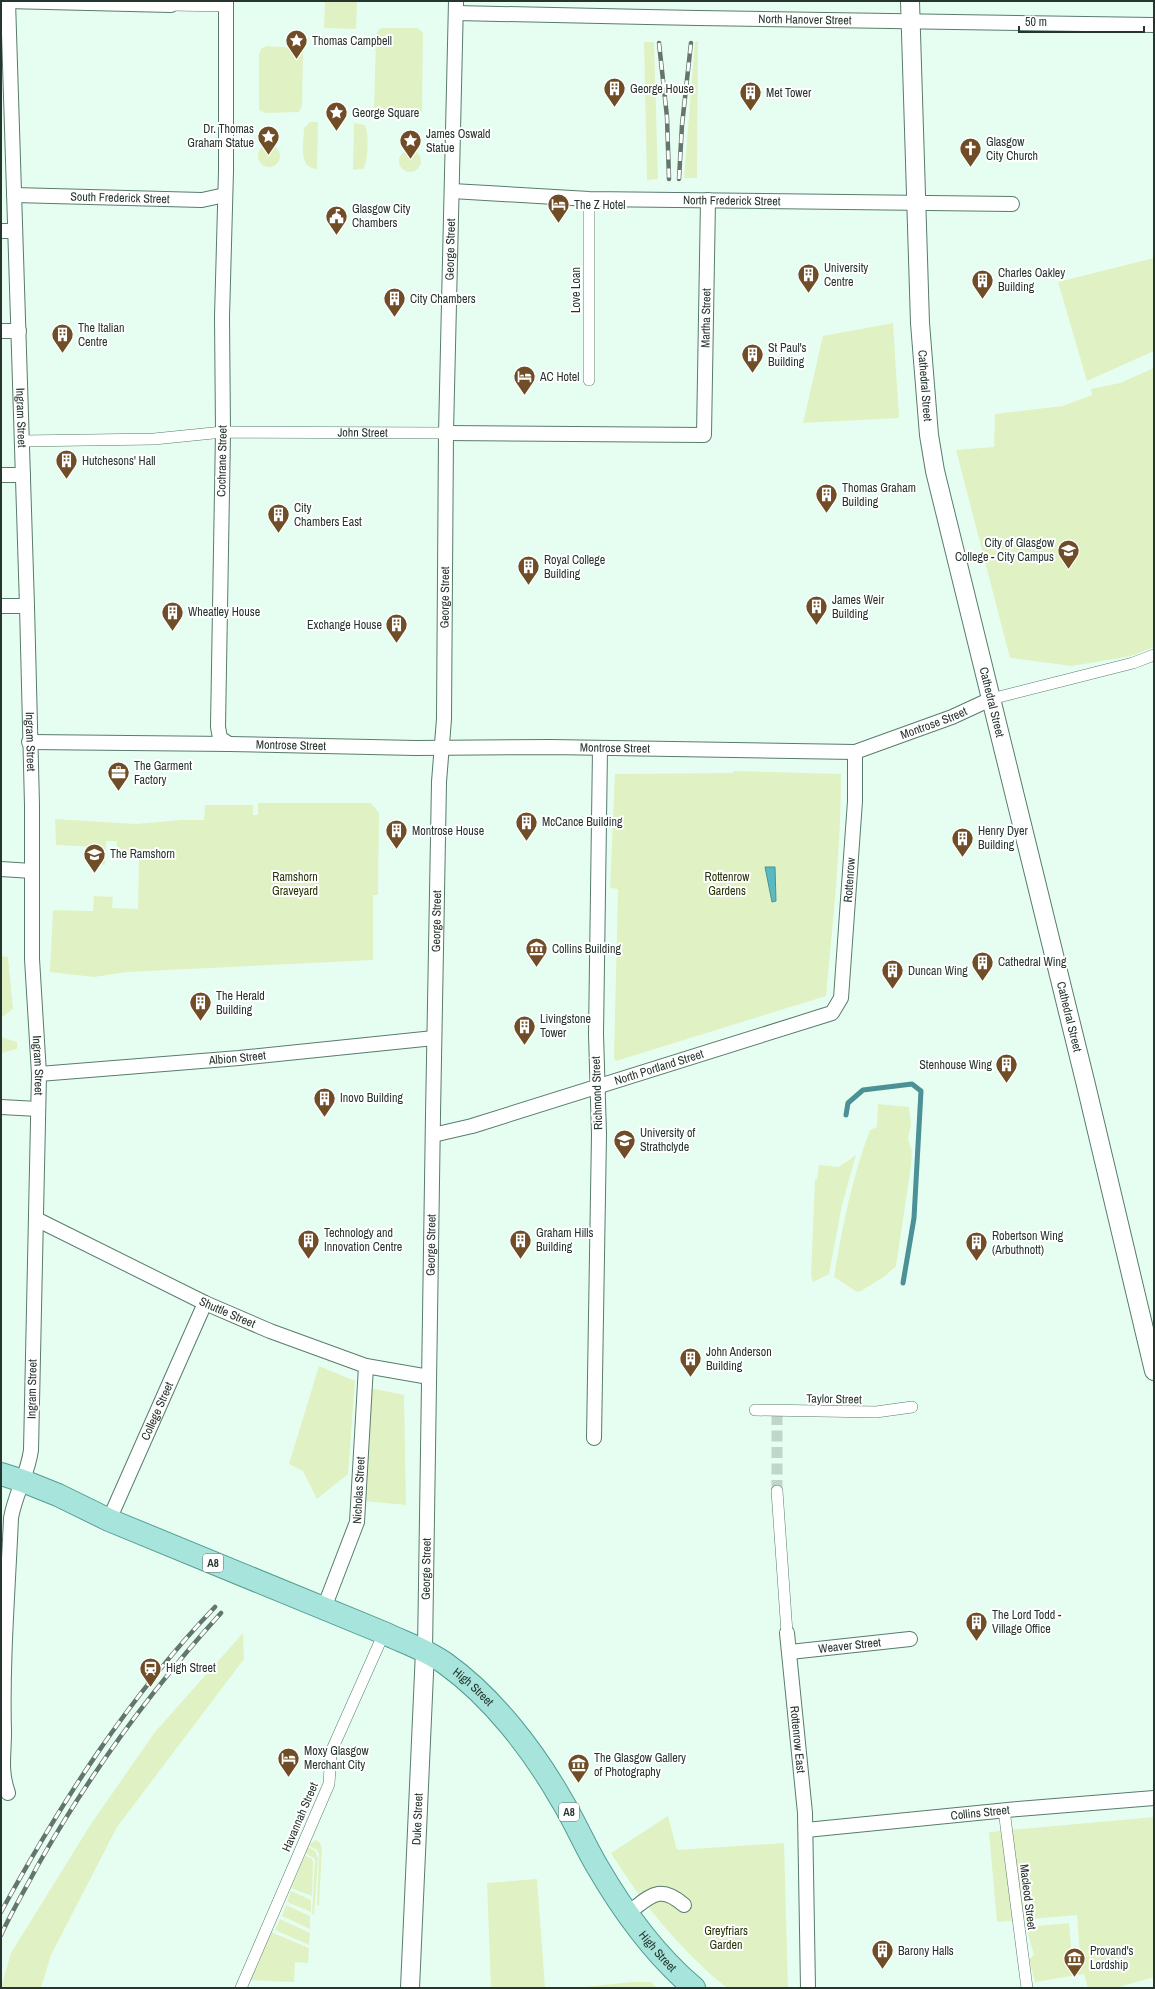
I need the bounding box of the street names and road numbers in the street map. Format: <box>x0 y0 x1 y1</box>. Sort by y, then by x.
street label: North Hanover Street <box>758 11 852 28</box>
street label: South Frederick Street <box>70 189 170 207</box>
street label: North Frederick Street <box>683 192 781 209</box>
street label: George Street <box>442 218 459 281</box>
street label: Love Loan <box>568 267 584 313</box>
street label: Martha Street <box>697 288 715 348</box>
street label: Cathedral Street <box>914 349 936 422</box>
street label: Ingram Street <box>12 388 30 448</box>
street label: Cochrane Street <box>213 425 231 497</box>
street label: John Street <box>337 425 388 441</box>
street label: George Street <box>437 566 453 628</box>
street label: Cathedral Street <box>975 665 1008 739</box>
street label: Montrose Street <box>898 703 970 743</box>
street label: Ingram Street <box>22 712 39 772</box>
street label: Montrose Street <box>256 737 326 754</box>
street label: Montrose Street <box>580 739 650 757</box>
street label: Rottenrow <box>840 856 859 903</box>
street label: George Street <box>428 890 445 952</box>
street label: Cathedral Street <box>1053 980 1086 1054</box>
street label: Ingram Street <box>29 1035 47 1096</box>
street label: North Portland Street <box>612 1046 706 1089</box>
street label: Albion Street <box>207 1047 267 1068</box>
street label: Richmond Street <box>588 1056 606 1130</box>
street label: George Street <box>423 1214 440 1276</box>
street label: Shuttle Street <box>196 1293 258 1332</box>
street label: Ingram Street <box>23 1359 41 1419</box>
street label: College Street <box>137 1379 177 1443</box>
street label: Taylor Street <box>806 1391 862 1407</box>
street label: Nicholas Street <box>349 1456 369 1524</box>
street label: George Street <box>418 1538 435 1600</box>
road number: A8 <box>203 1554 223 1572</box>
street label: Weaver Street <box>818 1634 882 1657</box>
street label: High Street <box>450 1664 497 1710</box>
street label: Rottenrow East <box>786 1705 809 1774</box>
street label: Havannah Street <box>278 1780 322 1854</box>
street label: Duke Street <box>408 1793 427 1846</box>
street label: Collins Street <box>950 1802 1011 1824</box>
road number: A8 <box>559 1803 579 1821</box>
street label: Macleod Street <box>1016 1863 1040 1931</box>
street label: High Street <box>635 1928 680 1976</box>

